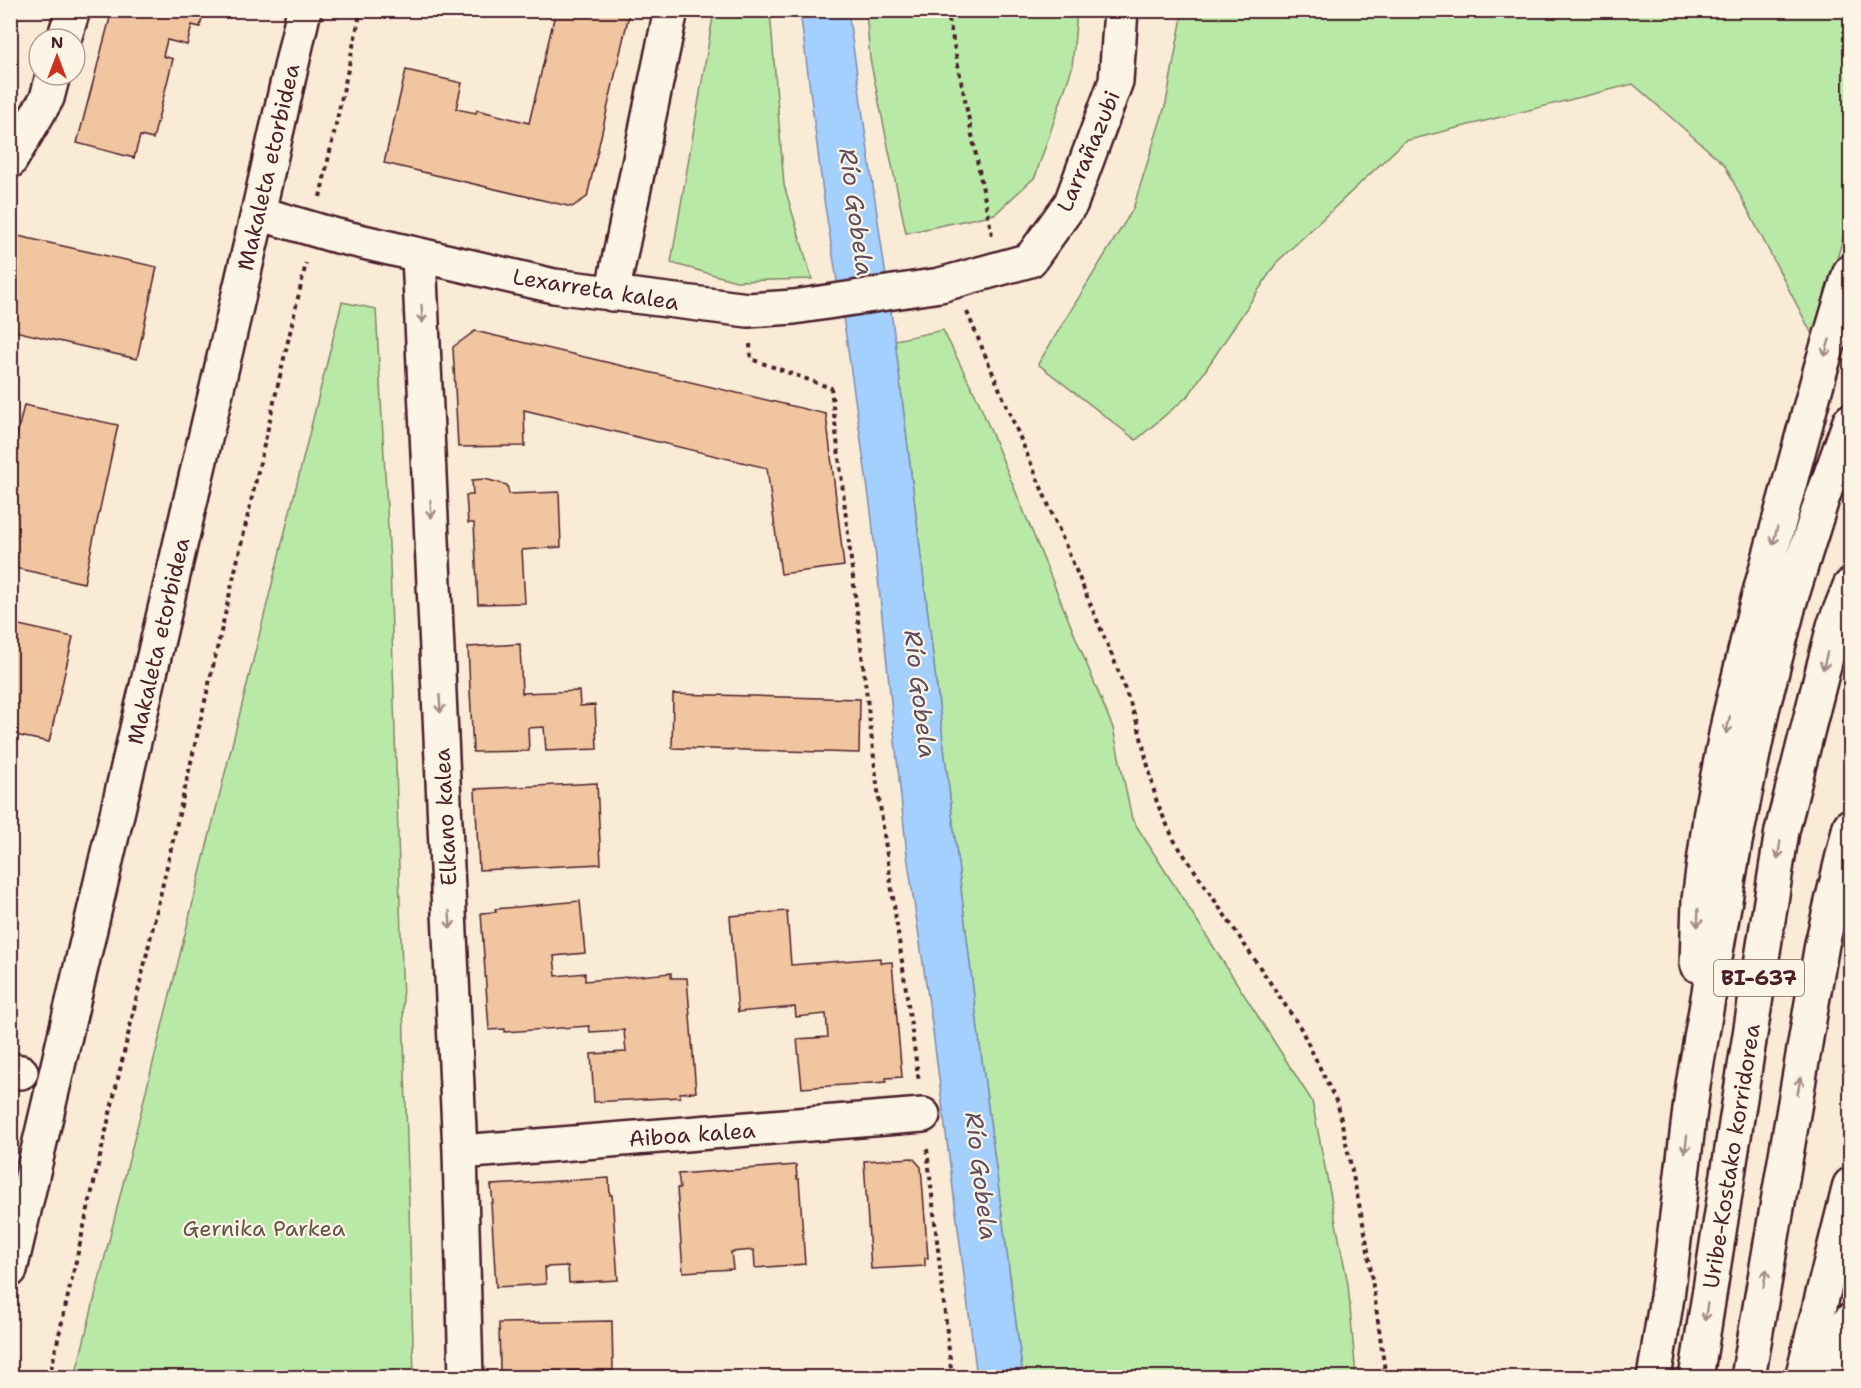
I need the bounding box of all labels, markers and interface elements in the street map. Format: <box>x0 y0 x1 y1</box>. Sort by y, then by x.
north arrow <box>27 27 87 87</box>
text: N <box>51 32 63 53</box>
street label: Makaleta etorbidea <box>231 61 306 273</box>
street label: Larrañazubi <box>1050 86 1127 216</box>
water label: Río Gobela <box>831 146 881 278</box>
street label: Lexarreta kalea <box>511 262 681 317</box>
one-way arrow <box>416 304 427 324</box>
one-way arrow <box>1821 338 1832 357</box>
one-way arrow <box>425 499 436 519</box>
one-way arrow <box>1769 526 1780 545</box>
street label: Makaleta etorbidea <box>121 535 196 747</box>
water label: Río Gobela <box>896 628 944 760</box>
one-way arrow <box>1819 651 1831 670</box>
one-way arrow <box>434 693 445 713</box>
one-way arrow <box>1722 715 1733 735</box>
street label: Elkano kalea <box>427 747 464 887</box>
one-way arrow <box>1774 840 1785 859</box>
one-way arrow <box>1692 907 1704 927</box>
one-way arrow <box>444 909 455 929</box>
road number: BI-637 <box>1714 960 1804 996</box>
street label: Uribe-Kostako korridorea <box>1696 1021 1767 1291</box>
one-way arrow <box>1793 1077 1804 1097</box>
water label: Río Gobela <box>957 1110 1005 1242</box>
street label: Aiboa kalea <box>628 1116 757 1153</box>
one-way arrow <box>1680 1133 1691 1153</box>
park label: Gernika Parkea <box>183 1214 346 1243</box>
one-way arrow <box>1760 1269 1771 1289</box>
one-way arrow <box>1701 1302 1712 1322</box>

